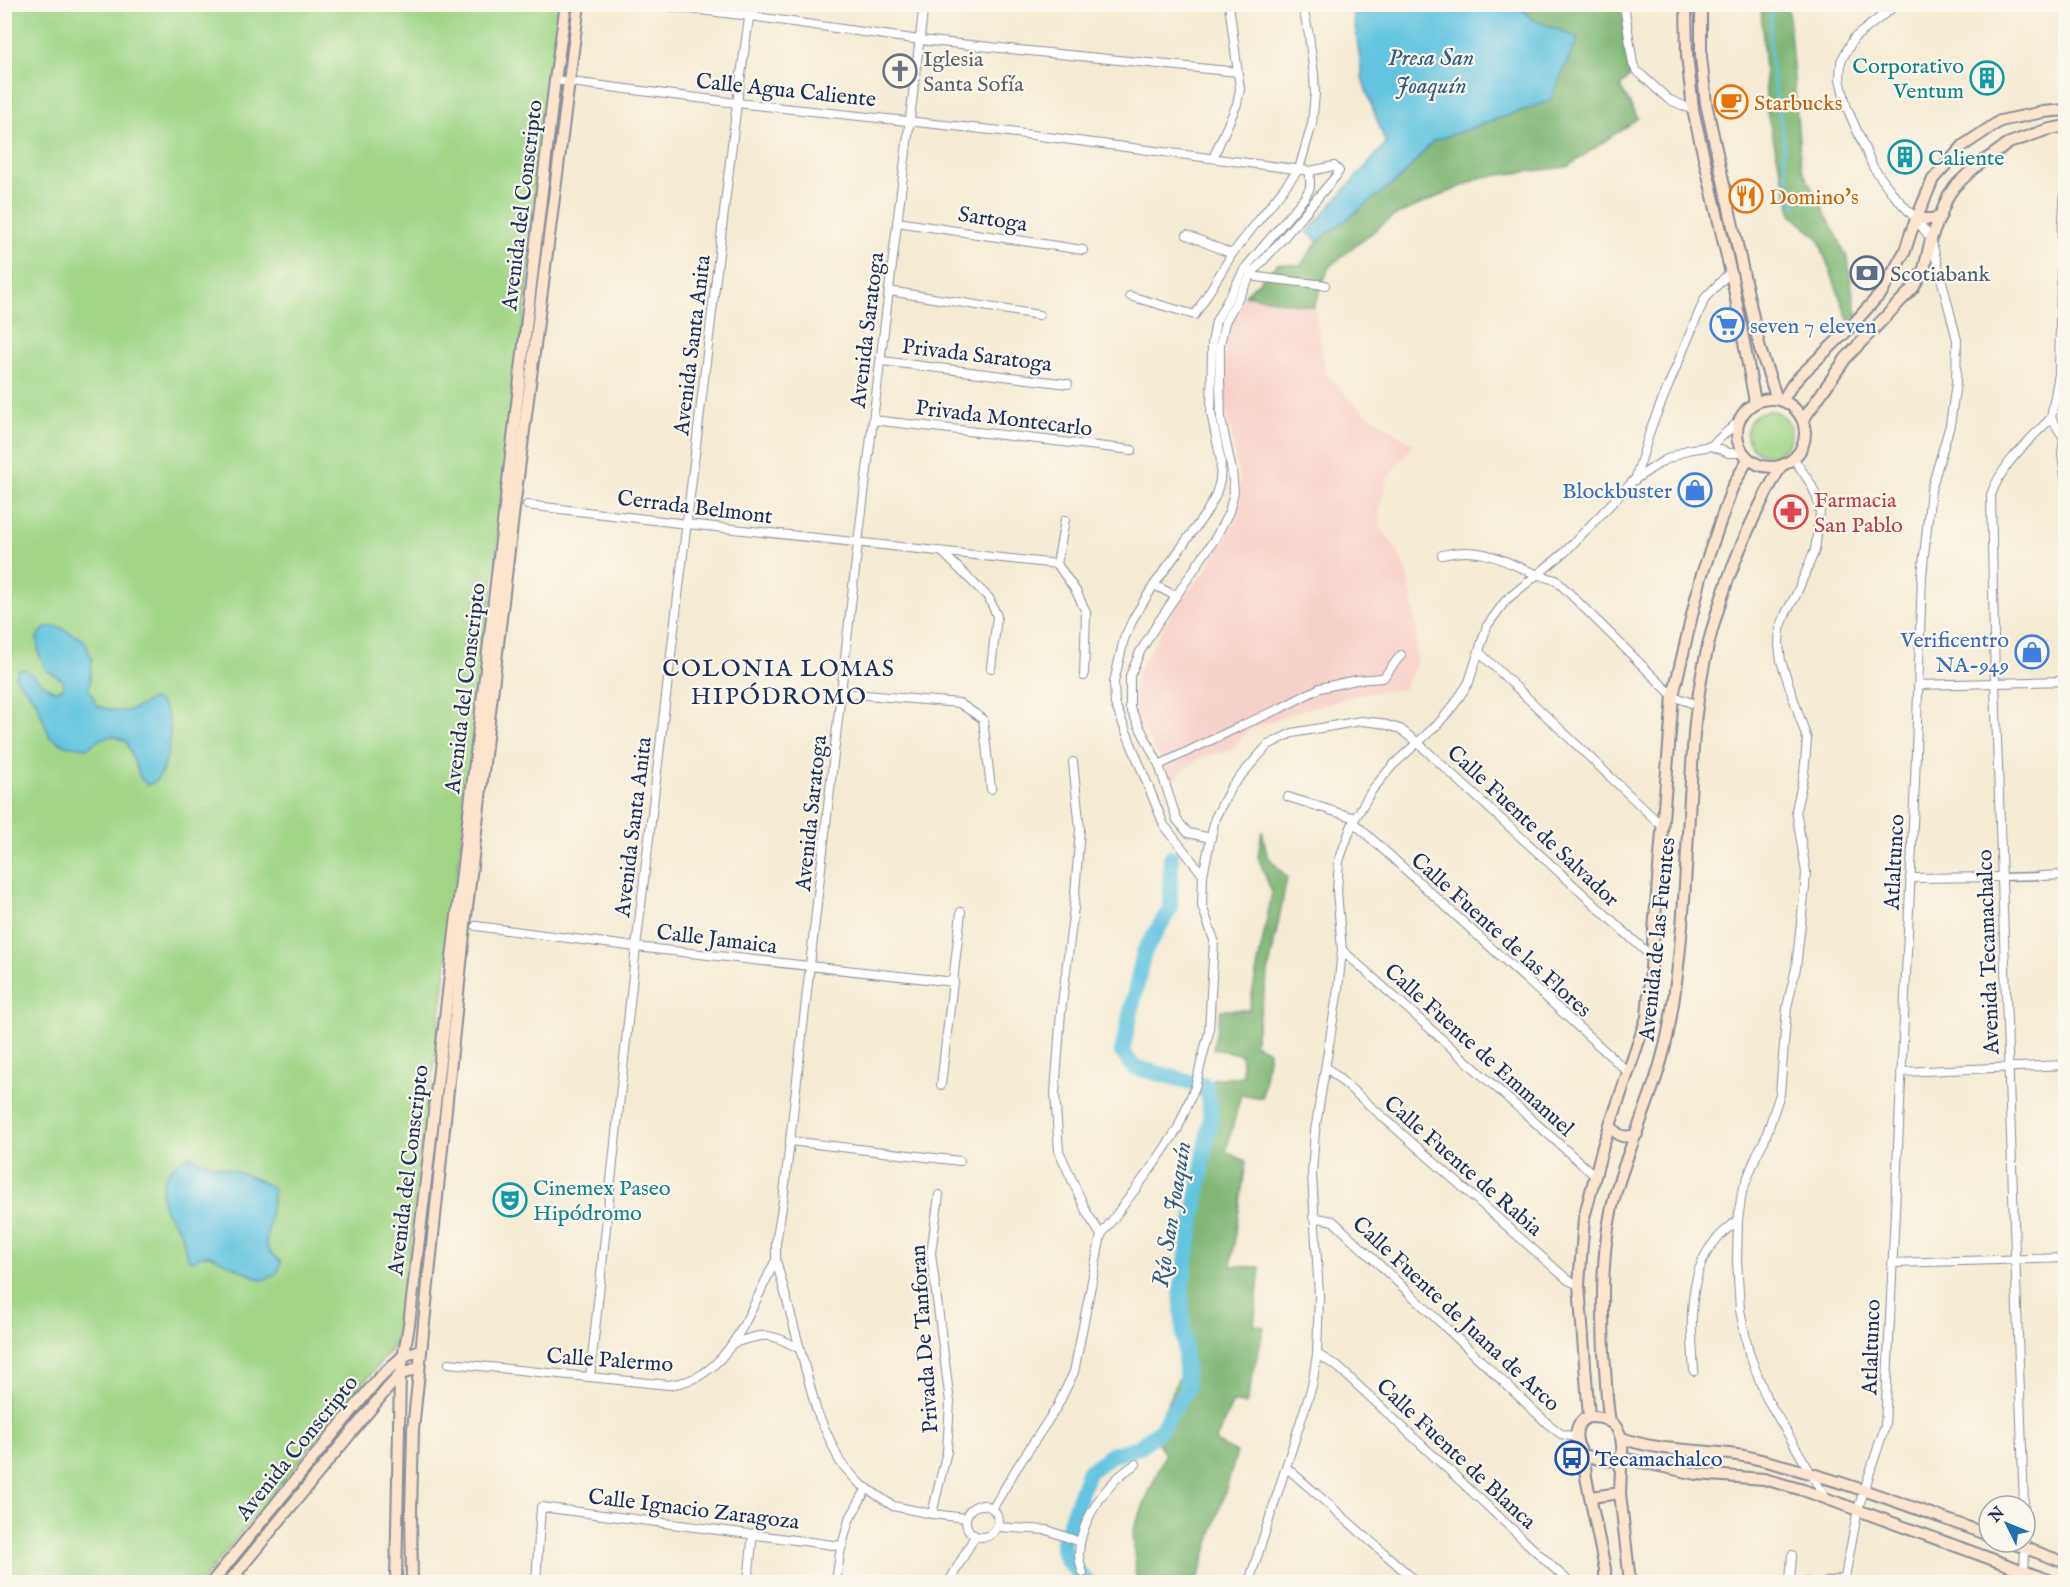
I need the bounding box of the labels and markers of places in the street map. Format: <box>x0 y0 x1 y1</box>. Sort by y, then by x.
place label: Iglesia Santa Sofía <box>923 46 1024 99</box>
church icon: Iglesia Santa Sofía <box>882 53 918 89</box>
place label: Corporativo Ventum <box>1852 53 1964 106</box>
building icon: Corporativo Ventum <box>1969 60 2005 96</box>
cafe icon: Starbucks <box>1713 84 1749 120</box>
place label: Starbucks <box>1754 90 1842 118</box>
building icon: Caliente <box>1887 139 1923 175</box>
place label: Caliente <box>1928 145 2004 173</box>
restaurant icon: Domino's <box>1728 178 1764 214</box>
place label: Domino's <box>1769 184 1859 212</box>
bank icon: Scotiabank <box>1849 255 1885 291</box>
place label: Scotiabank <box>1890 261 1991 289</box>
supermarket icon: seven 7 eleven <box>1709 307 1745 343</box>
place label: seven 7 eleven <box>1750 313 1877 341</box>
shop icon: Blockbuster <box>1677 472 1713 508</box>
place label: Blockbuster <box>1562 478 1672 506</box>
place label: Farmacia San Pablo <box>1814 487 1903 540</box>
pharmacy icon: Farmacia San Pablo <box>1773 494 1809 530</box>
place label: Verificentro NA-949 <box>1899 627 2009 680</box>
shop icon: Verificentro NA-949 <box>2014 634 2050 670</box>
place label: Cinemex Paseo Hipódromo <box>533 1175 671 1228</box>
theatre icon: Cinemex Paseo Hipódromo <box>492 1182 528 1218</box>
bus stop icon: Tecamachalco <box>1554 1440 1590 1476</box>
place label: Tecamachalco <box>1595 1446 1723 1474</box>

